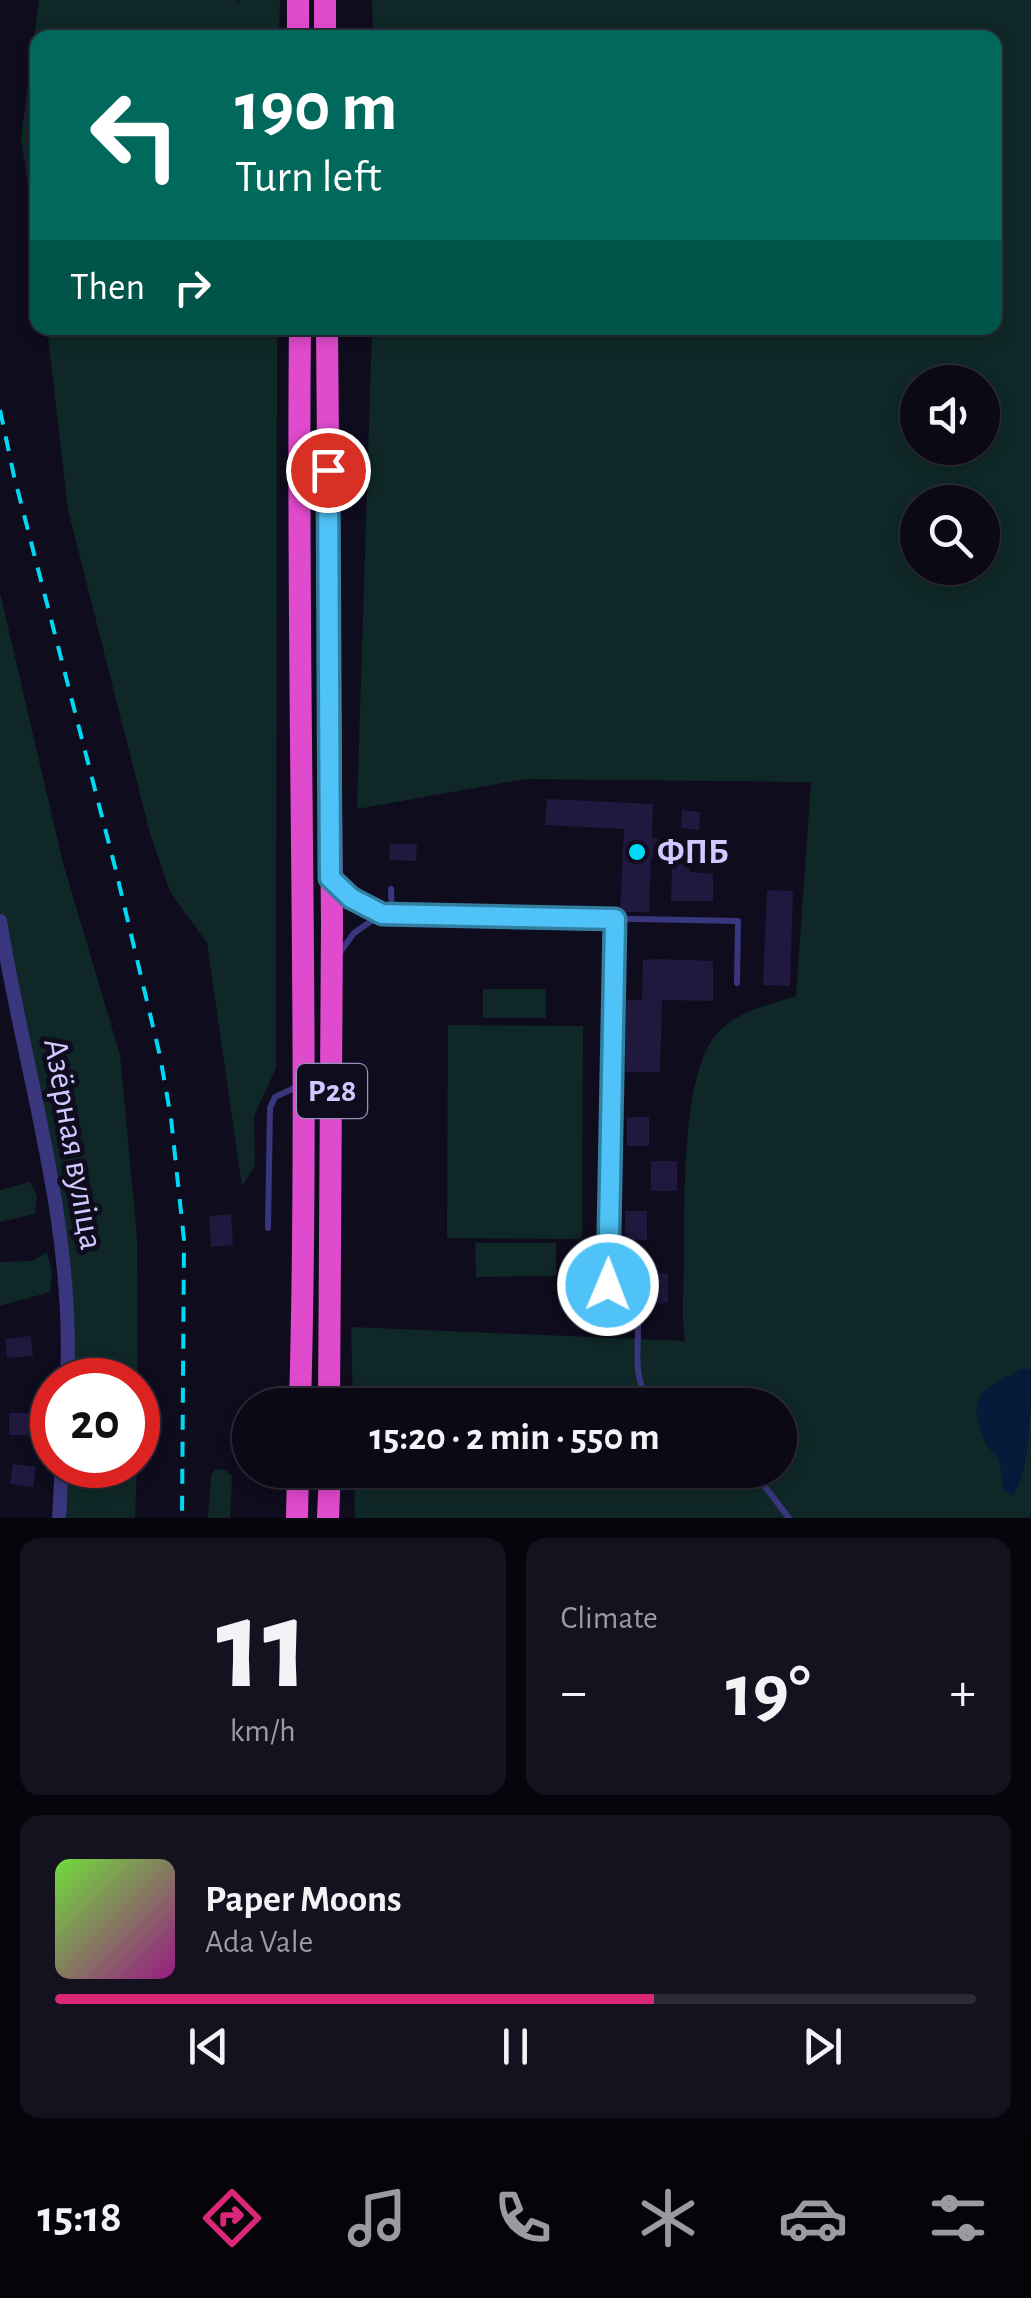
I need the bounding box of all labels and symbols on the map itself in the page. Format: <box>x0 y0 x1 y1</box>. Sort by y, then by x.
pin <box>286 428 371 513</box>
place label: ФПБ <box>657 835 729 870</box>
marker: ФПБ <box>626 841 648 863</box>
street label: Азёрная вуліца <box>37 1036 109 1252</box>
road number: Р28 <box>297 1064 367 1118</box>
position arrow <box>556 1233 660 1337</box>
speed limit sign: 20 <box>30 1358 160 1488</box>

